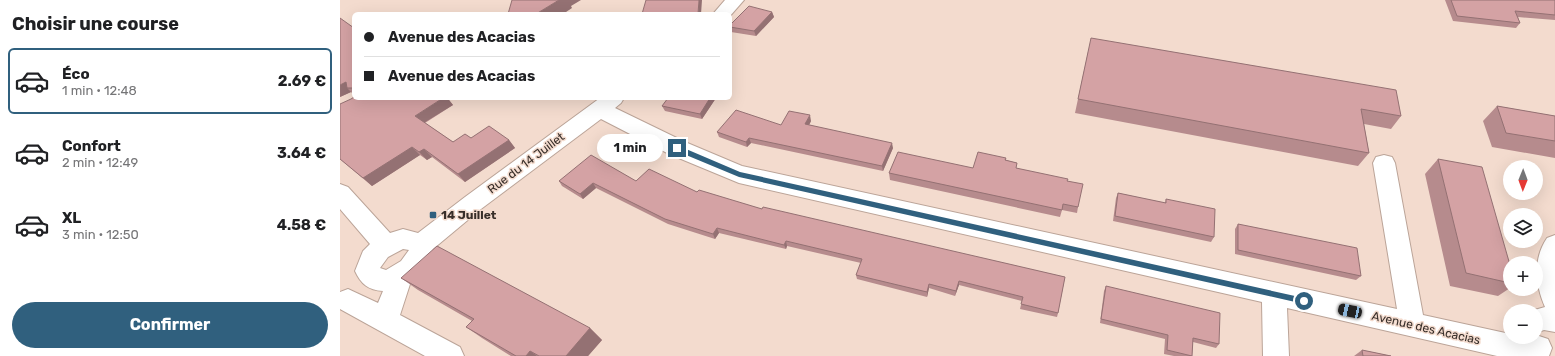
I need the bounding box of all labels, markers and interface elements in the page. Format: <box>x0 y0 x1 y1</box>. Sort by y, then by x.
text: Choisir une course <box>12 13 179 35</box>
text: Avenue des Acacias <box>388 28 535 46</box>
icon: car <box>14 63 50 99</box>
text: Éco <box>62 65 90 83</box>
text: Avenue des Acacias <box>388 67 535 85</box>
text: 2.69 € <box>278 72 326 90</box>
text: 1 min · 12:48 <box>62 83 137 98</box>
street label: Rue du 14 Juillet <box>485 129 567 196</box>
callout: 1 min <box>597 134 663 162</box>
icon: car <box>14 135 50 171</box>
text: Confort <box>62 137 121 155</box>
route end <box>668 139 686 157</box>
text: 1 min <box>613 140 647 155</box>
text: 3.64 € <box>277 144 326 162</box>
text: 2 min · 12:49 <box>62 155 138 170</box>
north arrow <box>1503 160 1543 200</box>
map controls <box>1503 160 1543 344</box>
icon: car <box>14 207 50 243</box>
place label: 14 Juillet <box>441 208 497 222</box>
button: layers <box>1503 208 1543 248</box>
text: XL <box>62 209 81 227</box>
marker: 14 Juillet <box>428 210 438 220</box>
text: 4.58 € <box>277 216 326 234</box>
text: 3 min · 12:50 <box>62 227 139 242</box>
button: + <box>1503 256 1543 296</box>
route start <box>1295 292 1313 310</box>
button: Confirmer <box>12 302 328 348</box>
car <box>1337 303 1363 319</box>
button: − <box>1503 304 1543 344</box>
street label: Avenue des Acacias <box>1370 309 1482 347</box>

